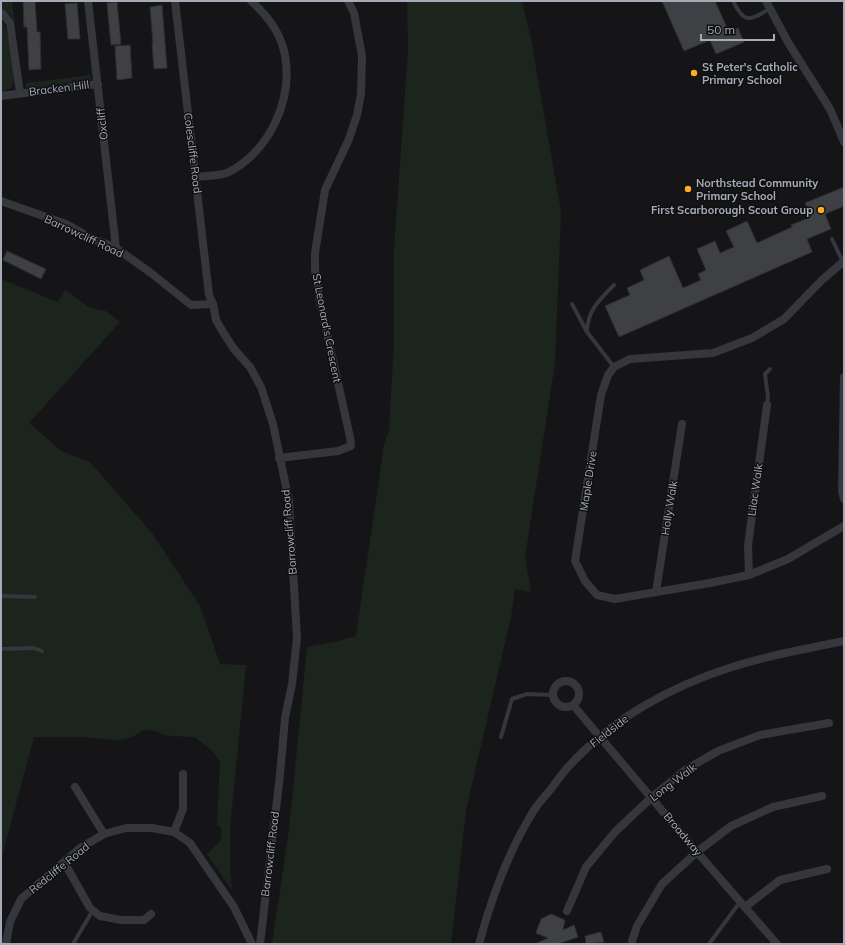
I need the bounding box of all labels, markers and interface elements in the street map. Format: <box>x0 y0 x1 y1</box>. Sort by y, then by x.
scale bar <box>701 16 774 42</box>
text: 50 m <box>707 22 735 37</box>
place label: St Peter's Catholic Primary School <box>702 60 798 87</box>
marker: St Peter's Catholic Primary School <box>689 68 699 78</box>
street label: Bracken Hill <box>28 77 90 99</box>
street label: Oxcliff <box>93 107 111 141</box>
street label: Colescliffe Road <box>181 112 205 194</box>
place label: Northstead Community Primary School <box>696 176 818 203</box>
marker: Northstead Community Primary School <box>683 184 693 194</box>
place label: First Scarborough Scout Group <box>651 203 813 217</box>
marker: First Scarborough Scout Group <box>816 205 826 215</box>
street label: Barrowcliff Road <box>42 212 126 260</box>
street label: St Leonard's Crescent <box>310 272 344 384</box>
street label: Maple Drive <box>576 450 600 512</box>
street label: Lilac Walk <box>744 463 766 517</box>
street label: Holly Walk <box>658 479 680 536</box>
street label: Barrowcliff Road <box>278 489 300 575</box>
street label: Fieldside <box>587 712 631 750</box>
street label: Long Walk <box>647 760 699 804</box>
street label: Broadway <box>661 809 705 859</box>
street label: Barrowcliff Road <box>258 811 282 897</box>
street label: Redcliffe Road <box>26 839 92 897</box>

